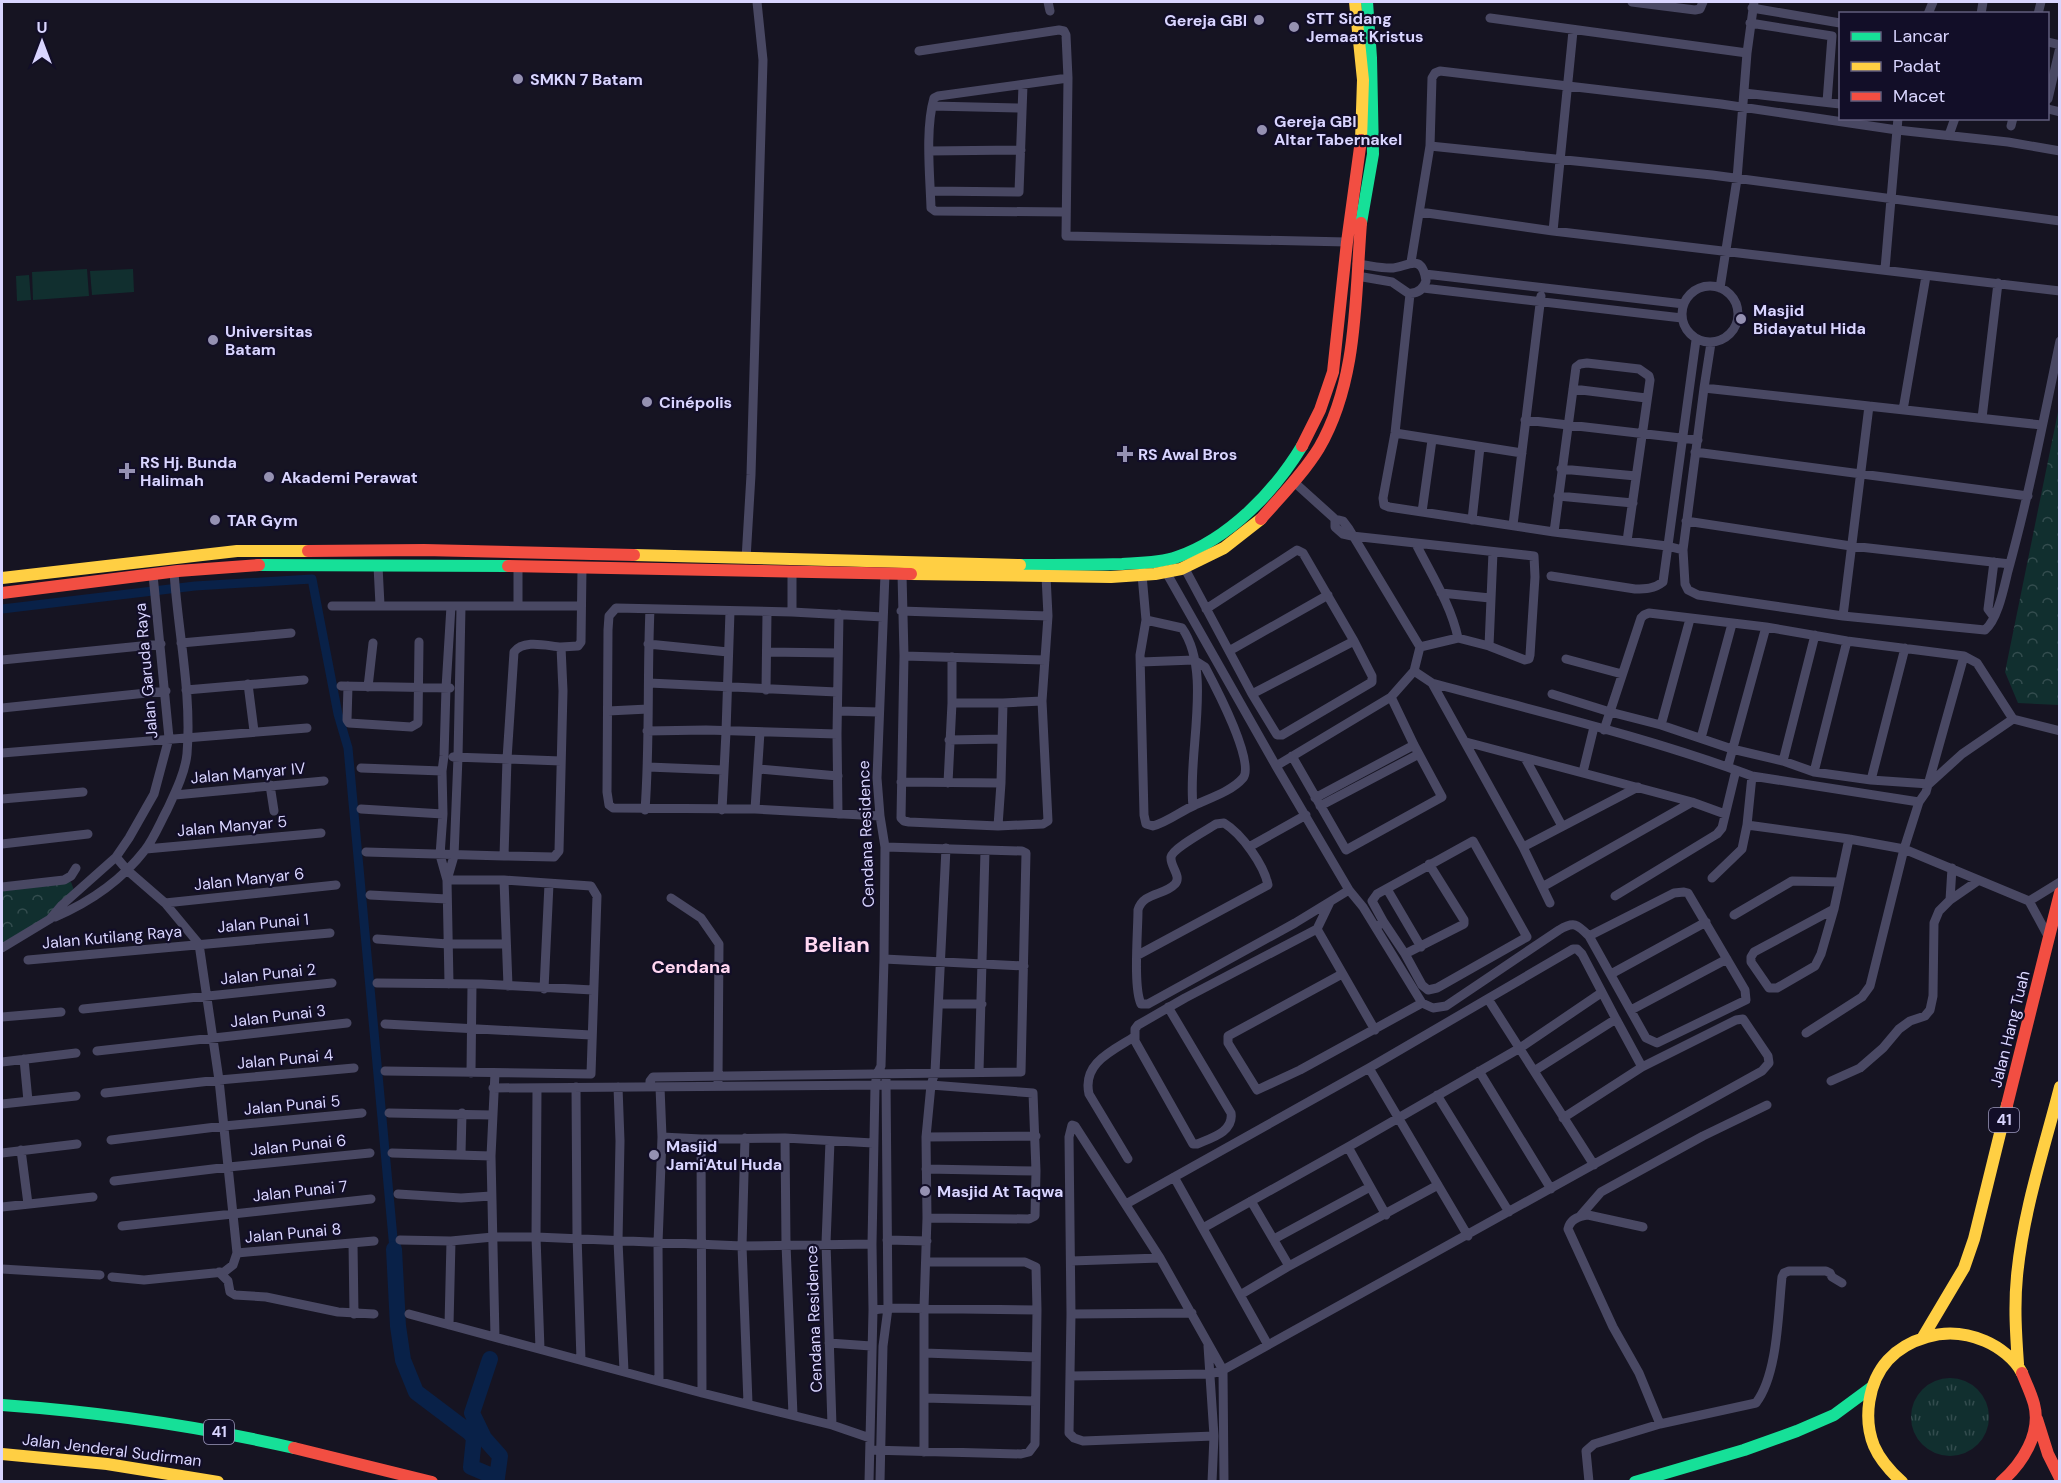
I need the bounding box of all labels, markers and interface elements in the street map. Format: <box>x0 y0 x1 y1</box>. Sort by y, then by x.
place label: STT Sidang Jemaat Kristus <box>1306 8 1424 47</box>
place label: Gereja GBI <box>1164 10 1247 31</box>
north arrow <box>12 12 72 72</box>
legend <box>1839 12 2049 120</box>
marker: Gereja GBI <box>1252 13 1266 27</box>
text: U <box>37 17 47 38</box>
marker: STT Sidang Jemaat Kristus <box>1287 20 1301 34</box>
text: Lancar <box>1893 24 1950 48</box>
text: Padat <box>1893 54 1941 78</box>
place label: SMKN 7 Batam <box>530 69 643 90</box>
marker: SMKN 7 Batam <box>511 72 525 86</box>
text: Macet <box>1893 84 1945 108</box>
place label: Gereja GBI Altar Tabernakel <box>1274 111 1402 150</box>
marker: Gereja GBI Altar Tabernakel <box>1255 123 1269 137</box>
place label: Masjid Bidayatul Hida <box>1753 300 1866 339</box>
marker: Masjid Bidayatul Hida <box>1734 312 1748 326</box>
place label: Universitas Batam <box>225 321 313 360</box>
marker: Universitas Batam <box>206 333 220 347</box>
place label: Cinépolis <box>659 392 732 413</box>
marker: Cinépolis <box>640 395 654 409</box>
place label: RS Awal Bros <box>1138 444 1237 465</box>
marker: RS Awal Bros <box>1116 445 1134 463</box>
place label: RS Hj. Bunda Halimah <box>140 452 237 491</box>
marker: RS Hj. Bunda Halimah <box>118 462 136 480</box>
place label: Akademi Perawat <box>281 467 418 488</box>
marker: Akademi Perawat <box>262 470 276 484</box>
place label: TAR Gym <box>227 510 298 531</box>
marker: TAR Gym <box>208 513 222 527</box>
street label: Jalan Garuda Raya <box>130 602 162 740</box>
street label: Jalan Manyar IV <box>190 757 307 788</box>
street label: Cendana Residence <box>853 760 879 908</box>
street label: Jalan Manyar 5 <box>176 811 288 841</box>
street label: Jalan Manyar 6 <box>193 863 305 895</box>
street label: Jalan Punai 1 <box>216 909 310 937</box>
street label: Jalan Kutilang Raya <box>41 920 183 954</box>
district label: Belian <box>804 930 870 959</box>
district label: Cendana <box>651 955 731 979</box>
street label: Jalan Punai 2 <box>219 959 317 989</box>
street label: Jalan Hang Tuah <box>1985 968 2035 1090</box>
street label: Jalan Punai 3 <box>229 1000 327 1032</box>
street label: Jalan Punai 4 <box>236 1044 334 1074</box>
street label: Jalan Punai 5 <box>243 1090 341 1120</box>
road number: 41 <box>1989 1108 2019 1132</box>
street label: Jalan Punai 6 <box>249 1129 347 1161</box>
place label: Masjid Jami'Atul Huda <box>666 1136 782 1175</box>
marker: Masjid Jami'Atul Huda <box>647 1148 661 1162</box>
street label: Jalan Punai 7 <box>251 1176 349 1206</box>
place label: Masjid At Taqwa <box>937 1181 1063 1202</box>
marker: Masjid At Taqwa <box>918 1184 932 1198</box>
street label: Jalan Punai 8 <box>244 1218 342 1248</box>
street label: Cendana Residence <box>801 1245 827 1393</box>
road number: 41 <box>204 1420 234 1444</box>
street label: Jalan Jenderal Sudirman <box>21 1429 203 1471</box>

